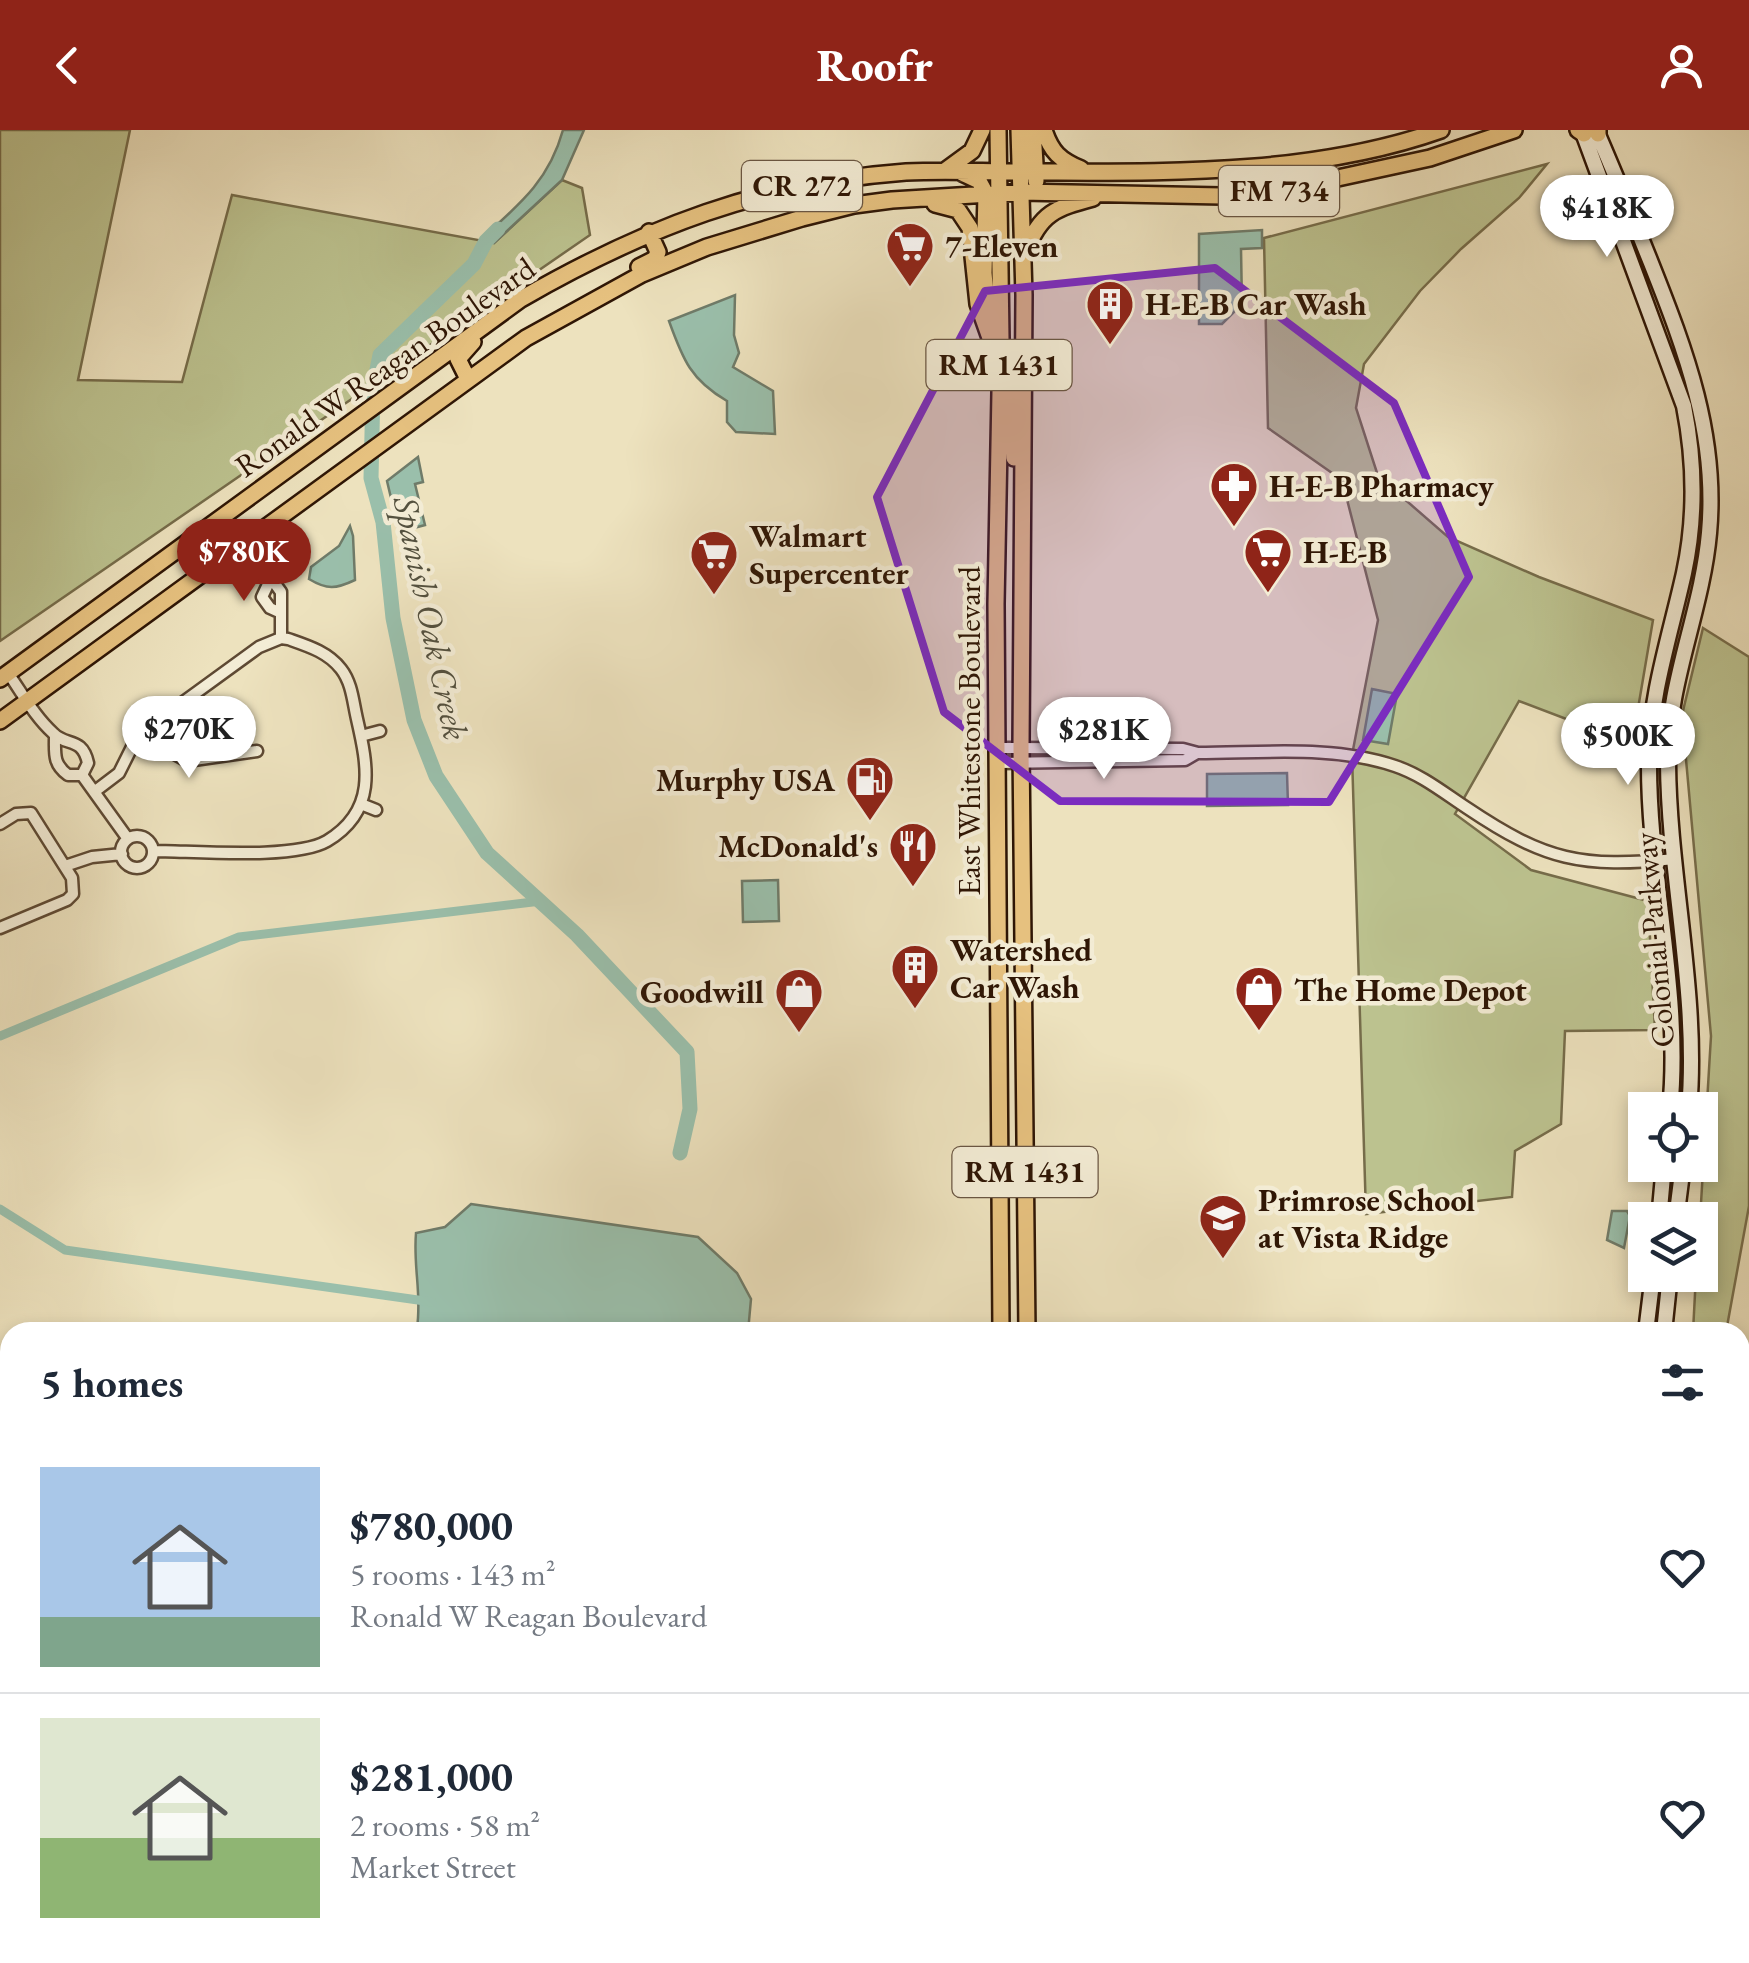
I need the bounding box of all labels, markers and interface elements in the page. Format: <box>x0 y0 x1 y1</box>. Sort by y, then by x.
text: Roofr <box>816 36 933 94</box>
icon: back <box>40 38 95 93</box>
icon: person <box>1654 38 1709 93</box>
road number: CR 272 <box>742 161 862 211</box>
road number: FM 734 <box>1219 166 1339 216</box>
pin: $418K <box>1537 175 1677 260</box>
text: $418K <box>1562 186 1652 228</box>
supermarket icon: 7-Eleven <box>884 220 936 288</box>
place label: 7-Eleven <box>945 225 1058 267</box>
street label: Ronald W Reagan Boulevard <box>227 247 544 487</box>
building icon: H-E-B Car Wash <box>1084 278 1136 346</box>
place label: H-E-B Car Wash <box>1145 283 1367 325</box>
road number: RM 1431 <box>926 340 1072 390</box>
pharmacy icon: H-E-B Pharmacy <box>1208 460 1260 528</box>
place label: H-E-B Pharmacy <box>1269 465 1494 507</box>
water label: Spanish Oak Creek <box>383 491 479 744</box>
place label: Walmart Supercenter <box>749 515 910 594</box>
pin: $780K <box>174 519 314 604</box>
supermarket icon: H-E-B <box>1242 526 1294 594</box>
supermarket icon: Walmart Supercenter <box>688 528 740 596</box>
text: $780K <box>199 530 289 572</box>
place label: H-E-B <box>1303 531 1387 573</box>
street label: East Whitestone Boulevard <box>948 565 990 896</box>
pin: $270K <box>119 696 259 781</box>
pin: $281K <box>1034 697 1174 782</box>
pin: $500K <box>1558 703 1698 788</box>
text: $270K <box>144 707 234 749</box>
text: $281K <box>1059 708 1149 750</box>
text: $500K <box>1583 714 1673 756</box>
fuel station icon: Murphy USA <box>844 754 896 822</box>
place label: Murphy USA <box>656 759 836 801</box>
restaurant icon: McDonald's <box>887 820 939 888</box>
place label: McDonald's <box>718 825 878 867</box>
street label: Colonial Parkway <box>1624 830 1684 1049</box>
place label: Watershed Car Wash <box>950 929 1092 1008</box>
building icon: Watershed Car Wash <box>889 942 941 1010</box>
shop icon: The Home Depot <box>1233 964 1285 1032</box>
shop icon: Goodwill <box>773 966 825 1034</box>
place label: The Home Depot <box>1294 969 1527 1011</box>
place label: Goodwill <box>640 971 764 1013</box>
map controls <box>1628 1092 1718 1292</box>
button: locate <box>1628 1092 1718 1182</box>
road number: RM 1431 <box>952 1147 1098 1197</box>
place label: Primrose School at Vista Ridge <box>1258 1179 1475 1258</box>
school or university icon: Primrose School at Vista Ridge <box>1197 1192 1249 1260</box>
button: layers <box>1628 1202 1718 1292</box>
text: 5 homes <box>40 1355 183 1410</box>
icon: filters <box>1655 1355 1710 1410</box>
text: $780,000 <box>350 1498 513 1553</box>
icon: home <box>120 1507 240 1627</box>
icon: heart <box>1655 1540 1710 1595</box>
text: 5 rooms · 143 m² <box>350 1553 556 1595</box>
text: Ronald W Reagan Boulevard <box>350 1595 707 1637</box>
text: $281,000 <box>350 1749 513 1804</box>
icon: home <box>120 1758 240 1878</box>
icon: heart <box>1655 1791 1710 1846</box>
text: 2 rooms · 58 m² <box>350 1804 540 1846</box>
text: Market Street <box>350 1846 516 1888</box>

